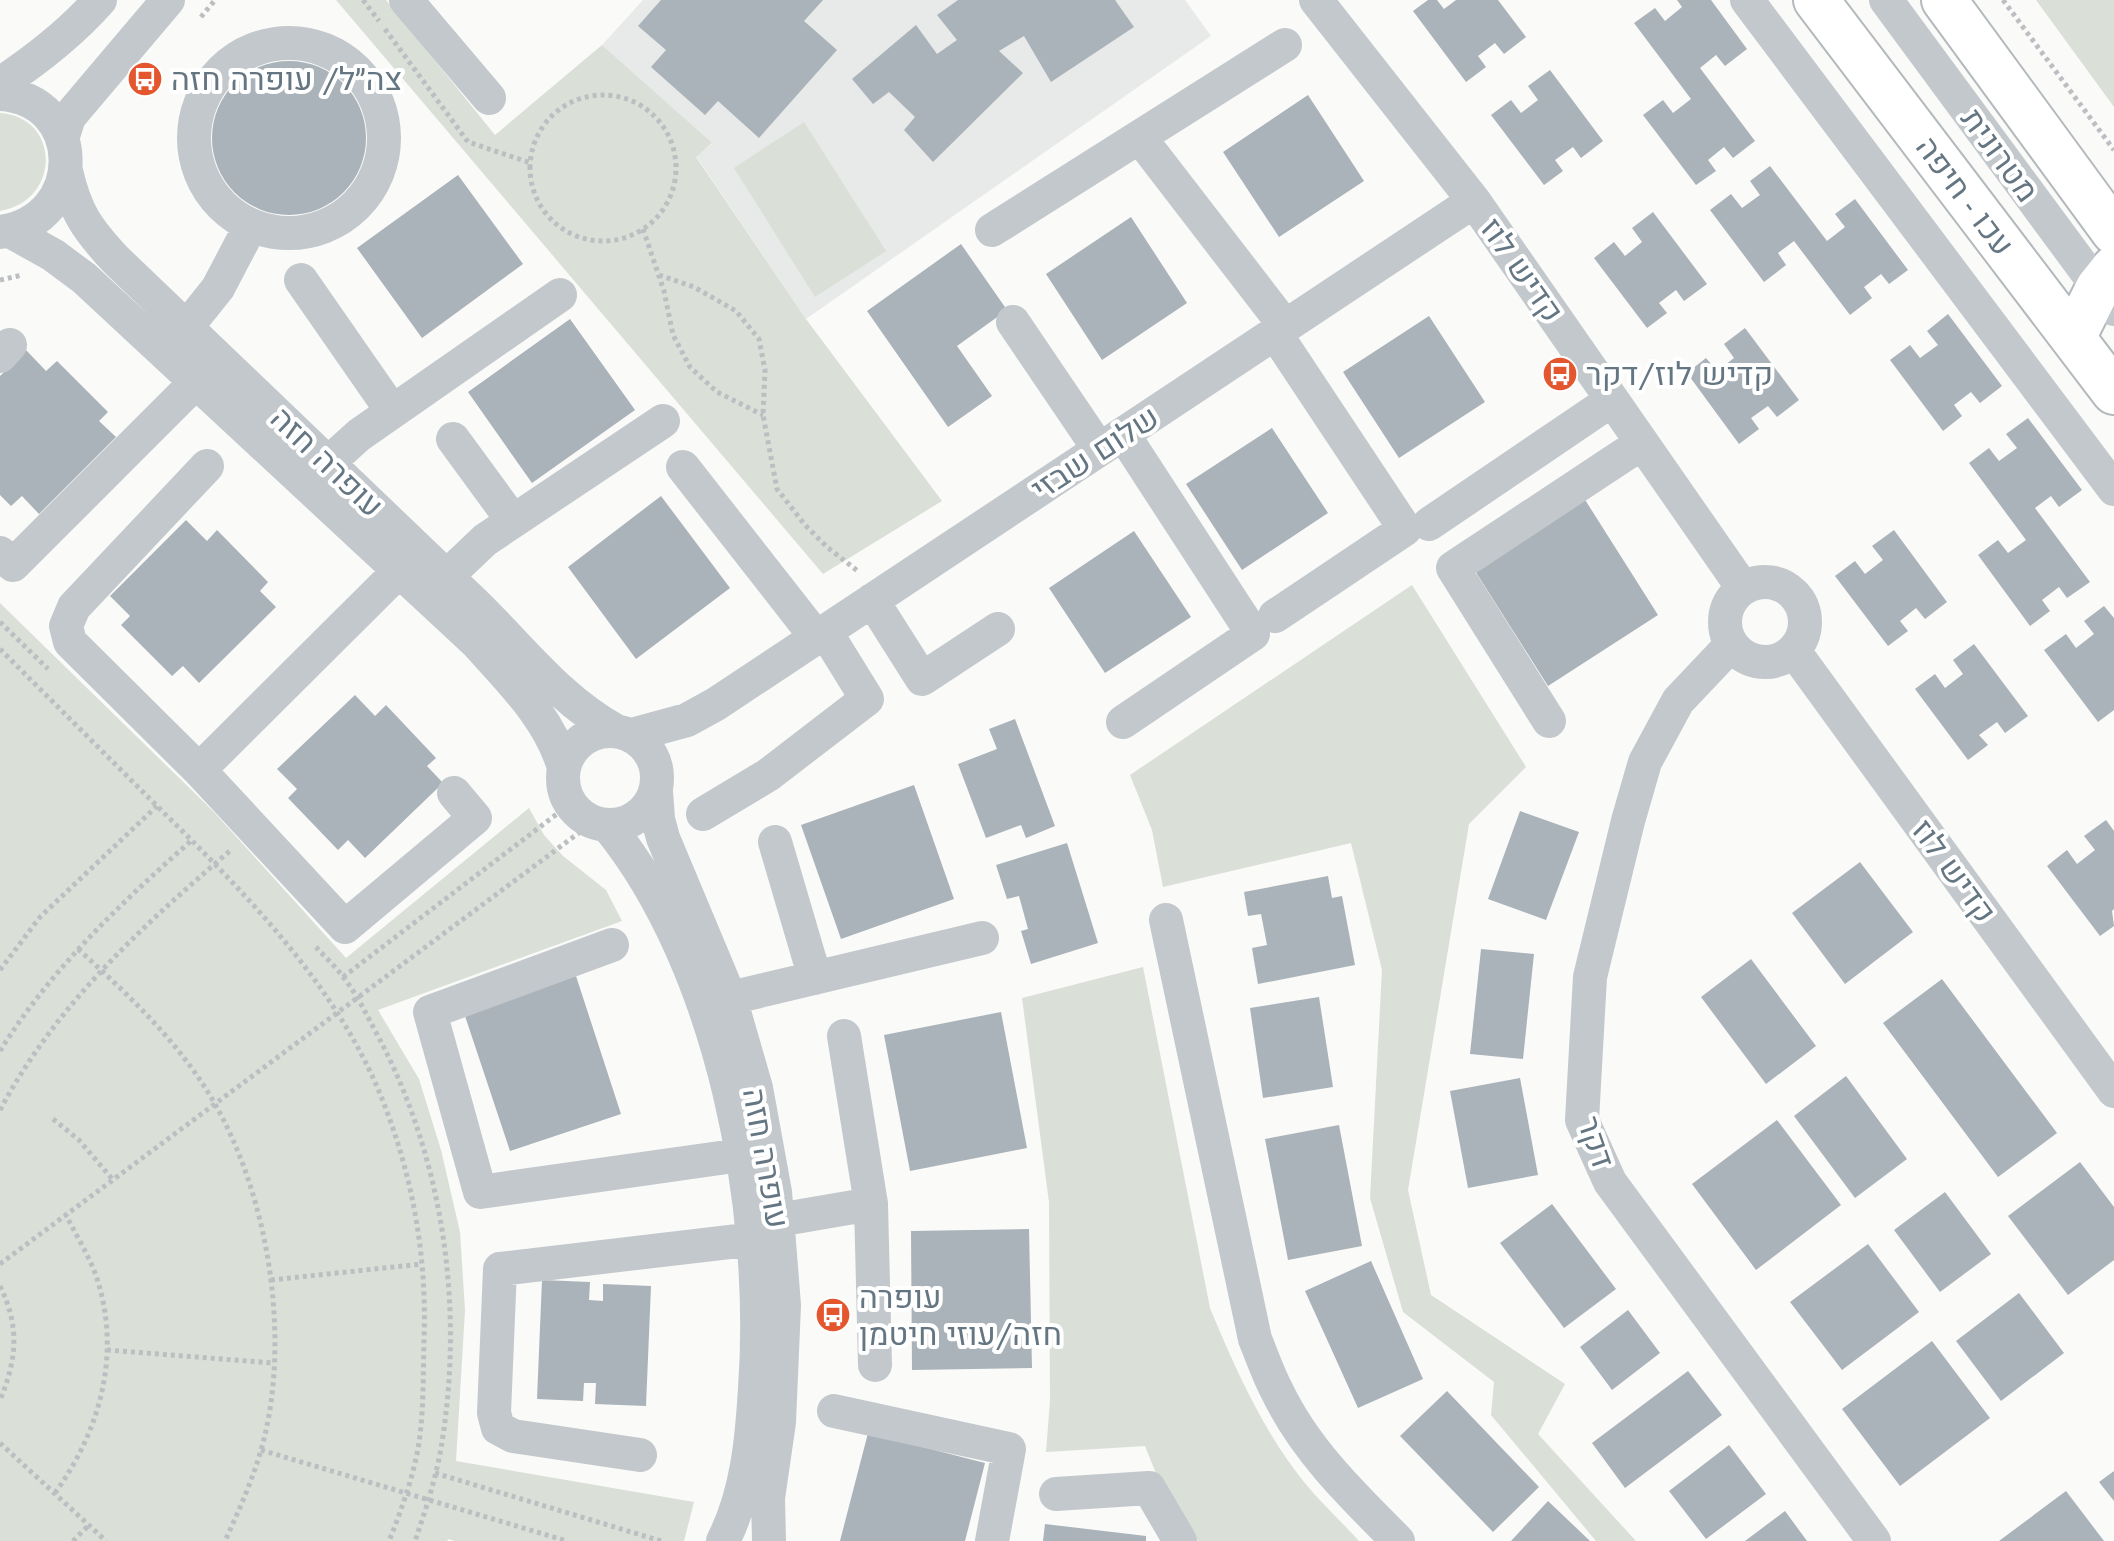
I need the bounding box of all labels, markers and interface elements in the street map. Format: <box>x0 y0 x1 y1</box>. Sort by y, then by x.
place label: צה״ל/ עופרה חזה <box>171 56 402 102</box>
bus stop icon: צה״ל/ עופרה חזה <box>126 60 164 98</box>
street label: מטרונית <box>1950 98 2050 212</box>
street label: עכו - חיפה <box>1905 127 2025 265</box>
street label: קדיש לוז <box>1469 208 1575 332</box>
place label: קדיש לוז/דקר <box>1586 351 1773 397</box>
bus stop icon: קדיש לוז/דקר <box>1541 355 1579 393</box>
street label: שלום שבזי <box>1022 394 1168 512</box>
street label: עופרה חזה <box>260 396 394 528</box>
street label: קדיש לוז <box>1901 810 2007 932</box>
street label: עופרה חזה <box>731 1084 801 1232</box>
street label: דקר <box>1566 1110 1626 1174</box>
place label: עופרה חזה/עוזי חיטמן <box>859 1274 1062 1357</box>
bus stop icon: עופרה חזה/עוזי חיטמן <box>814 1296 852 1334</box>

